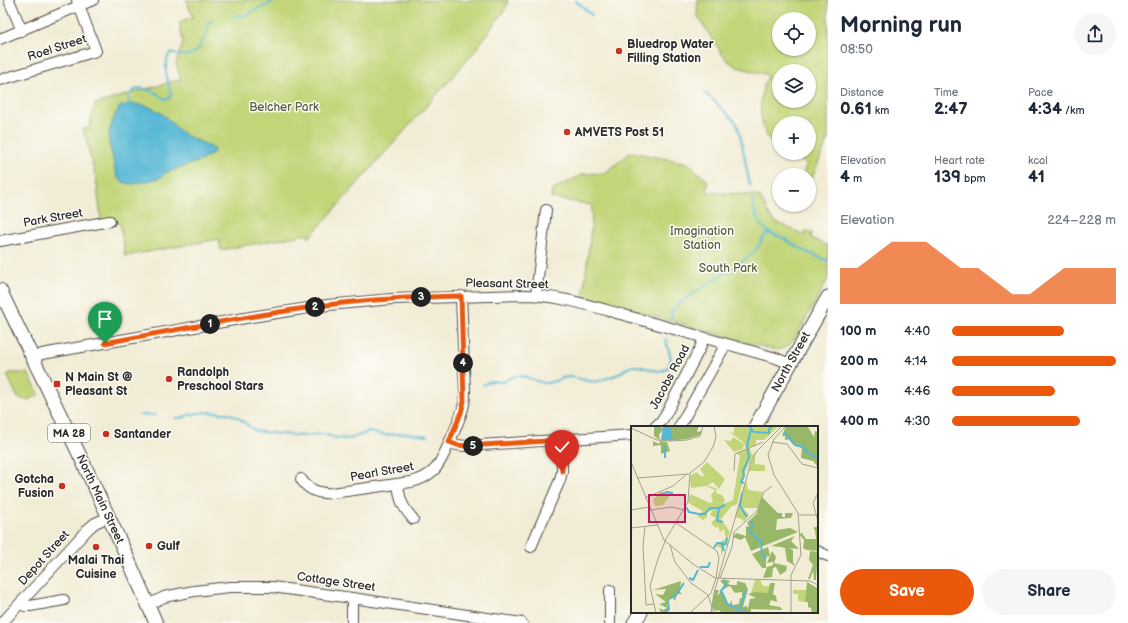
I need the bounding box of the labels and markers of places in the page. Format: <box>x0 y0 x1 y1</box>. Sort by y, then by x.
place label: Bluedrop Water Filling Station <box>627 37 714 66</box>
marker: Bluedrop Water Filling Station <box>614 46 624 56</box>
place label: AMVETS Post 51 <box>574 125 664 140</box>
marker: AMVETS Post 51 <box>562 127 572 137</box>
pin: 3 <box>411 287 431 307</box>
pin: 2 <box>305 297 325 317</box>
pin <box>88 302 122 343</box>
pin: 1 <box>200 314 220 334</box>
pin: 4 <box>453 353 473 373</box>
place label: Randolph Preschool Stars <box>177 365 264 394</box>
place label: N Main St @ Pleasant St <box>65 370 133 399</box>
marker: Randolph Preschool Stars <box>164 374 174 384</box>
marker: N Main St @ Pleasant St <box>52 379 62 389</box>
place label: Santander <box>114 427 171 442</box>
marker: Santander <box>101 429 111 439</box>
pin <box>545 430 579 471</box>
pin: 5 <box>463 436 483 456</box>
place label: Gotcha Fusion <box>15 472 54 501</box>
marker: Gotcha Fusion <box>57 481 67 491</box>
place label: Gulf <box>157 539 181 554</box>
marker: Gulf <box>144 541 154 551</box>
marker: Malai Thai Cuisine <box>91 542 101 552</box>
place label: Malai Thai Cuisine <box>68 553 124 582</box>

